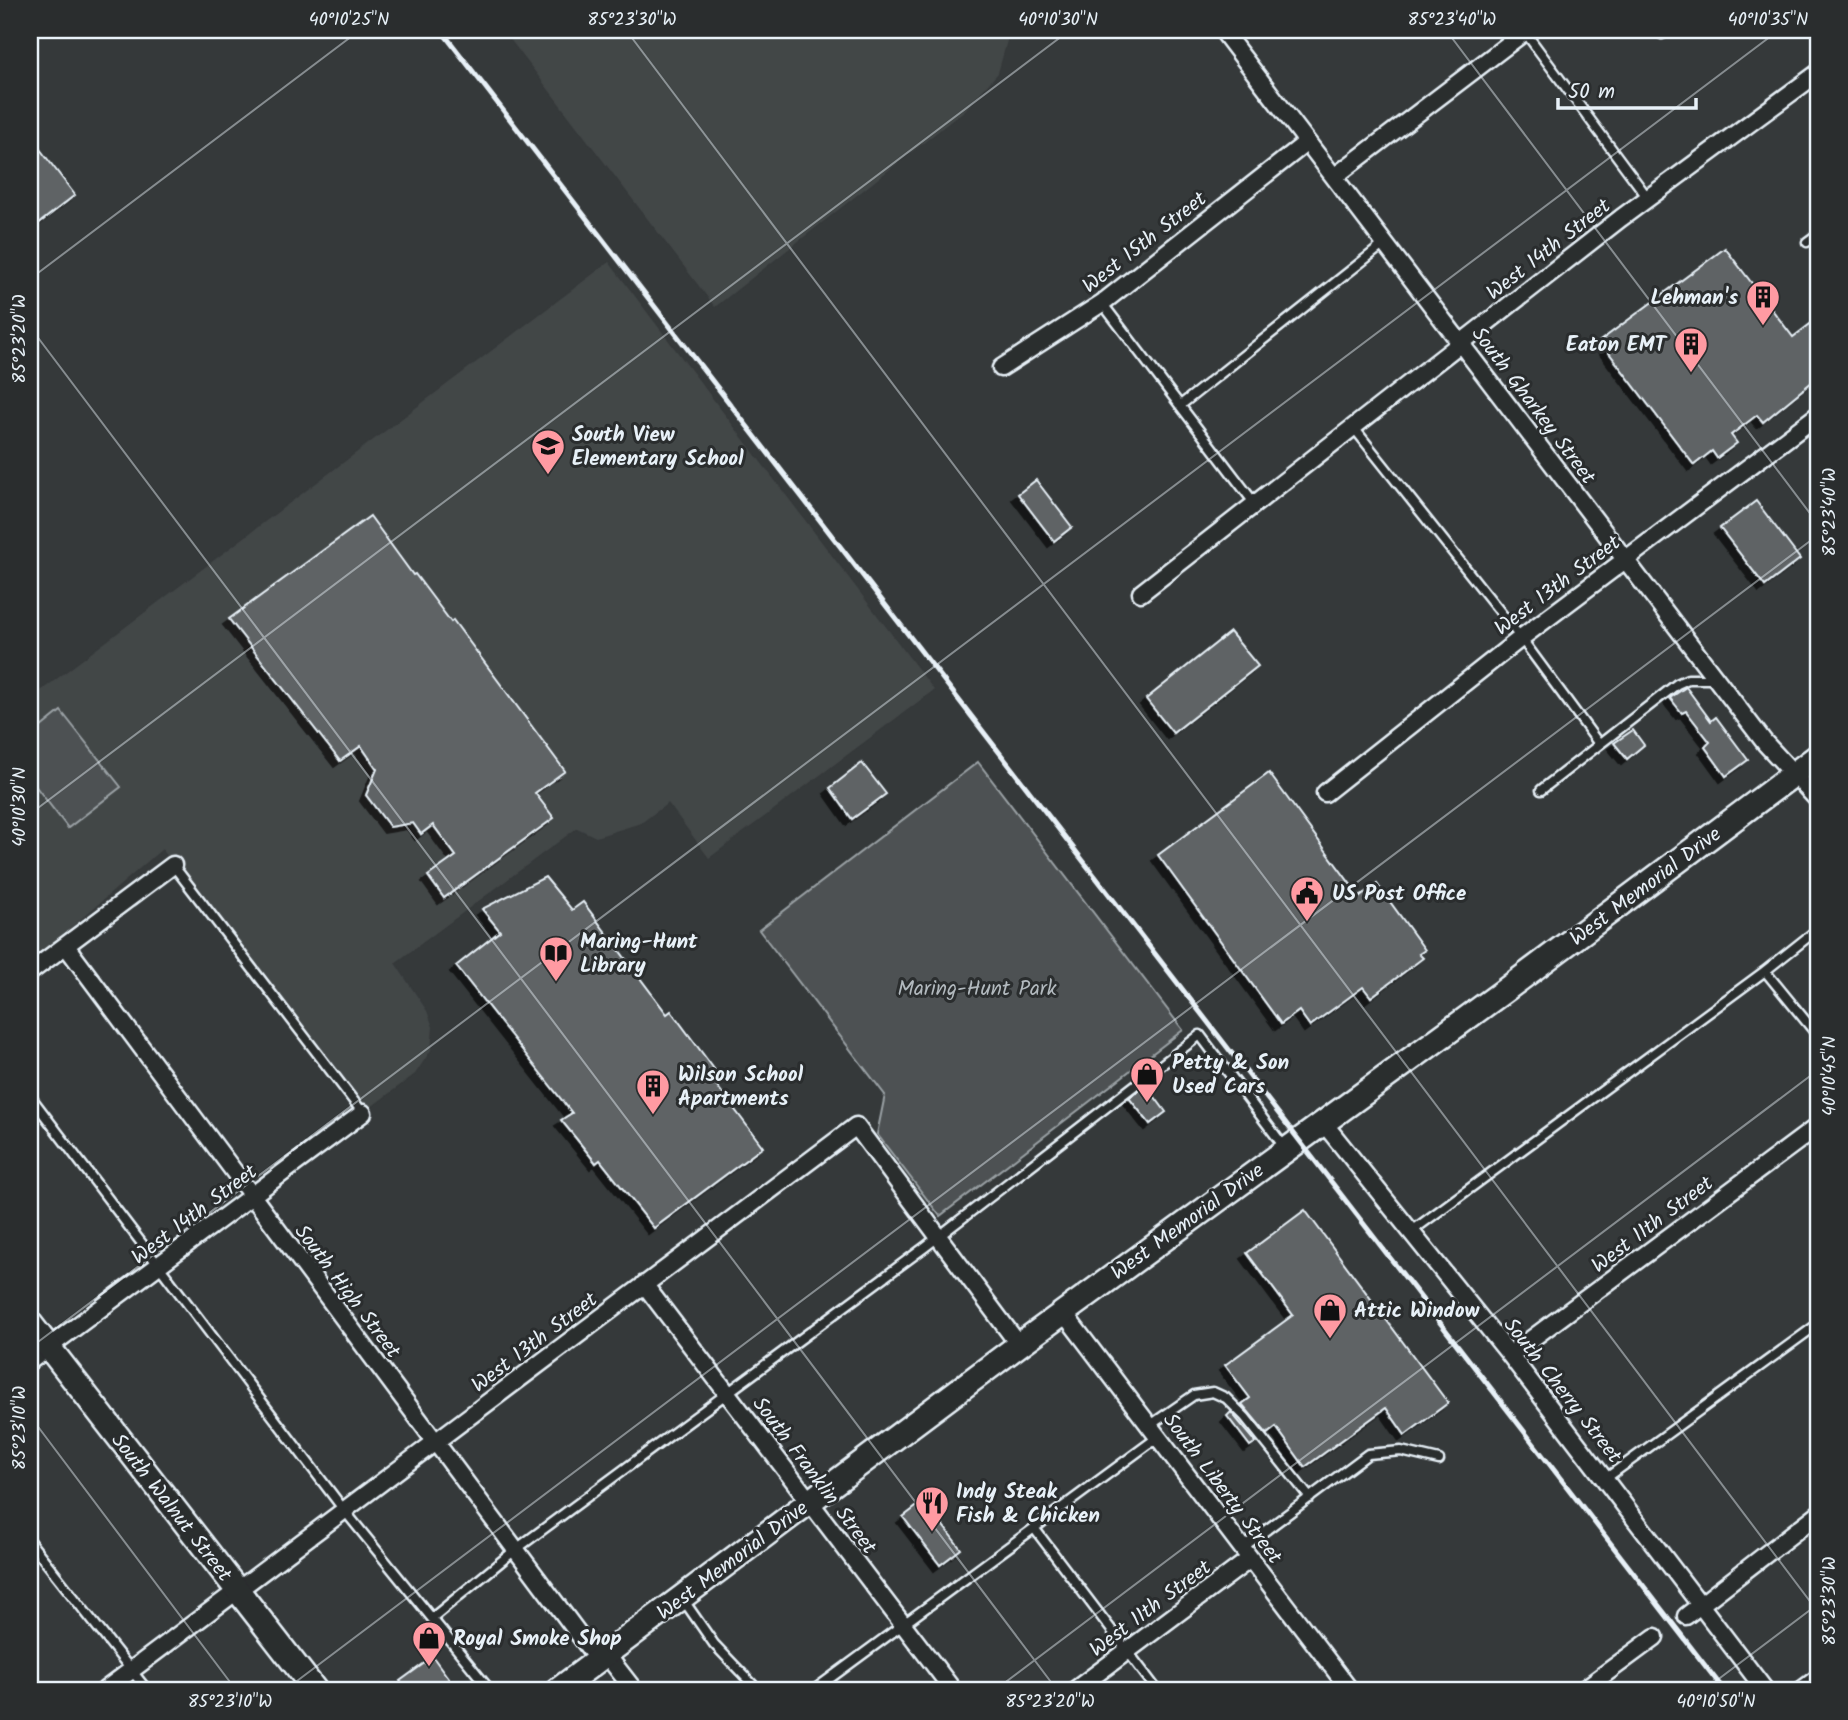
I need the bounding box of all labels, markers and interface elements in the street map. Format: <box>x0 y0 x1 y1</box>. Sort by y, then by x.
text: 40°10'25"N <box>309 6 389 35</box>
text: 85°23'30"W <box>587 6 677 35</box>
text: 40°10'30"N <box>1018 6 1098 35</box>
text: 85°23'40"W <box>1408 6 1496 35</box>
text: 40°10'35"N <box>1728 6 1808 35</box>
scale bar <box>1558 66 1696 110</box>
text: 50 m <box>1568 76 1615 109</box>
street label: West 15th Street <box>1076 183 1215 302</box>
street label: West 14th Street <box>1479 190 1619 310</box>
building icon: Lehman's <box>1744 278 1782 327</box>
place label: Lehman's <box>1650 282 1738 315</box>
text: 85°23'20"W <box>6 294 35 384</box>
street label: South Gharkey Street <box>1462 320 1604 493</box>
building icon: Eaton EMT <box>1672 325 1710 374</box>
place label: Eaton EMT <box>1566 329 1669 362</box>
place label: South View Elementary School <box>572 419 744 476</box>
school or university icon: South View Elementary School <box>529 427 567 476</box>
text: 85°23'40"W <box>1816 468 1845 556</box>
street label: West 13th Street <box>1488 527 1629 645</box>
text: 40°10'30"N <box>6 767 35 847</box>
street label: West Memorial Drive <box>1563 819 1729 955</box>
public building icon: US Post Office <box>1288 874 1326 923</box>
place label: US Post Office <box>1332 878 1466 911</box>
place label: Maring-Hunt Library <box>580 926 698 983</box>
library icon: Maring-Hunt Library <box>537 934 575 983</box>
park label: Maring-Hunt Park <box>897 973 1057 1006</box>
text: 40°10'45"N <box>1816 1036 1845 1116</box>
place label: Petty & Son Used Cars <box>1172 1047 1289 1104</box>
shop icon: Petty & Son Used Cars <box>1128 1055 1166 1104</box>
place label: Wilson School Apartments <box>678 1059 803 1116</box>
building icon: Wilson School Apartments <box>634 1067 672 1116</box>
street label: West Memorial Drive <box>1104 1155 1272 1289</box>
street label: West 14th Street <box>125 1156 266 1274</box>
street label: West 11th Street <box>1585 1168 1722 1282</box>
street label: South High Street <box>285 1218 409 1367</box>
street label: West 13th Street <box>465 1284 606 1402</box>
shop icon: Attic Window <box>1311 1291 1349 1340</box>
place label: Attic Window <box>1354 1295 1480 1328</box>
street label: South Cherry Street <box>1494 1311 1630 1472</box>
text: 85°23'10"W <box>6 1386 35 1470</box>
street label: South Franklin Street <box>743 1390 885 1563</box>
street label: South Liberty Street <box>1154 1406 1290 1572</box>
street label: South Walnut Street <box>102 1426 240 1590</box>
place label: Indy Steak Fish & Chicken <box>956 1476 1100 1533</box>
restaurant icon: Indy Steak Fish & Chicken <box>913 1484 951 1533</box>
street label: West Memorial Drive <box>650 1493 816 1629</box>
street label: West 11th Street <box>1083 1552 1220 1666</box>
text: 85°23'30"W <box>1816 1556 1845 1646</box>
shop icon: Royal Smoke Shop <box>410 1619 448 1668</box>
place label: Royal Smoke Shop <box>453 1623 622 1656</box>
text: 85°23'10"W <box>188 1688 272 1717</box>
text: 85°23'20"W <box>1005 1688 1095 1717</box>
text: 40°10'50"N <box>1676 1688 1756 1717</box>

